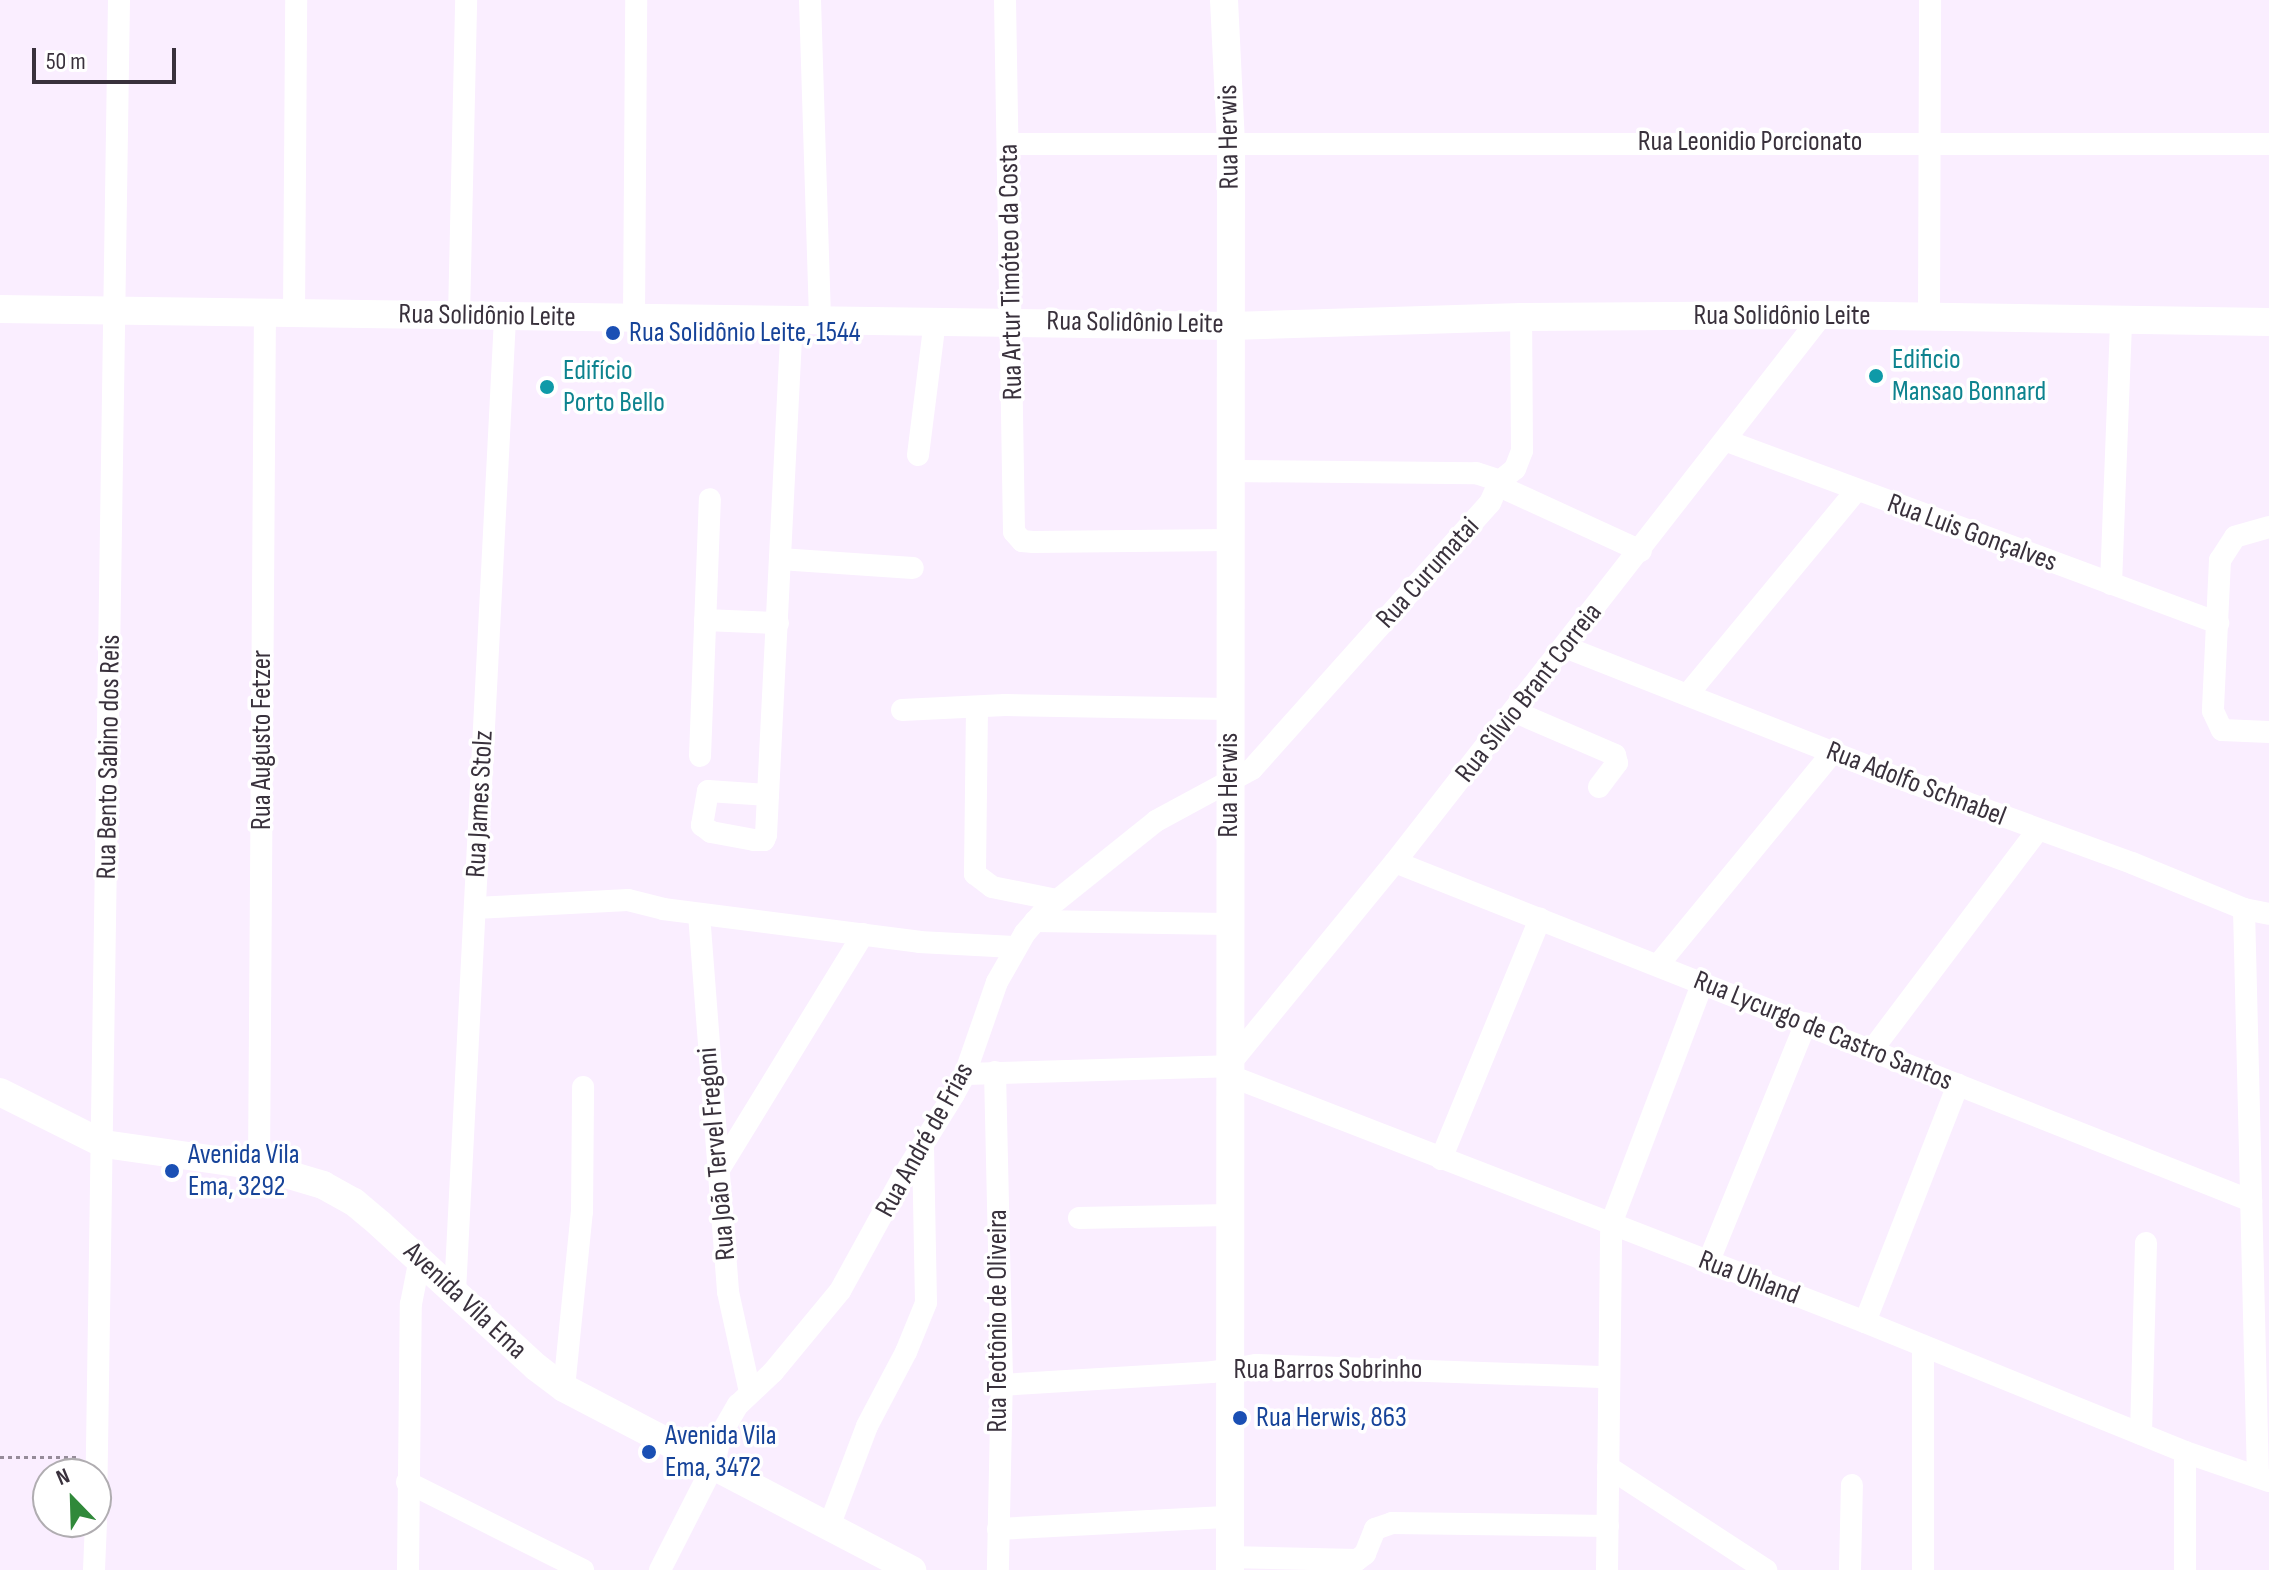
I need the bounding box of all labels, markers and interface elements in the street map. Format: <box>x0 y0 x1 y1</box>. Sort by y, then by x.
scale bar <box>36 32 180 82</box>
text: 50 m <box>46 47 86 76</box>
street label: Rua Herwis <box>1211 84 1247 190</box>
street label: Rua Leonidio Porcionato <box>1638 125 1862 159</box>
street label: Rua Artur Timóteo da Costa <box>992 144 1030 400</box>
street label: Rua Solidônio Leite <box>398 298 576 334</box>
street label: Rua Solidônio Leite <box>1693 299 1871 333</box>
street label: Rua Solidônio Leite <box>1046 305 1224 341</box>
place label: Rua Solidônio Leite, 1544 <box>629 316 861 350</box>
marker: Rua Solidônio Leite, 1544 <box>604 324 622 342</box>
place label: Edificio Mansao Bonnard <box>1892 343 2046 409</box>
place label: Edifício Porto Bello <box>563 354 665 420</box>
marker: Edificio Mansao Bonnard <box>1867 367 1885 385</box>
marker: Edifício Porto Bello <box>538 378 556 396</box>
street label: Rua Luis Gonçalves <box>1883 487 2061 579</box>
street label: Rua Curumatai <box>1369 511 1487 635</box>
street label: Rua Sílvio Brant Correia <box>1449 597 1609 789</box>
street label: Rua Bento Sabino dos Reis <box>90 634 128 880</box>
street label: Rua Augusto Fetzer <box>245 650 279 830</box>
street label: Rua James Stolz <box>459 730 501 878</box>
street label: Rua Herwis <box>1212 733 1246 837</box>
street label: Rua Adolfo Schnabel <box>1822 734 2010 834</box>
street label: Rua Lycurgo de Castro Santos <box>1689 964 1957 1098</box>
street label: Rua João Tervel Fregoni <box>691 1046 743 1262</box>
street label: Rua André de Frias <box>869 1057 981 1223</box>
place label: Avenida Vila Ema, 3292 <box>188 1138 299 1204</box>
marker: Avenida Vila Ema, 3292 <box>163 1162 181 1180</box>
street label: Rua Teotônio de Oliveira <box>981 1209 1015 1433</box>
street label: Avenida Vila Ema <box>396 1235 534 1367</box>
street label: Rua Uhland <box>1694 1243 1804 1313</box>
street label: Rua Barros Sobrinho <box>1234 1353 1422 1387</box>
place label: Rua Herwis, 863 <box>1256 1401 1407 1435</box>
marker: Rua Herwis, 863 <box>1231 1409 1249 1427</box>
place label: Avenida Vila Ema, 3472 <box>665 1419 776 1485</box>
marker: Avenida Vila Ema, 3472 <box>640 1443 658 1461</box>
north arrow <box>32 1458 112 1538</box>
text: N <box>53 1463 74 1492</box>

